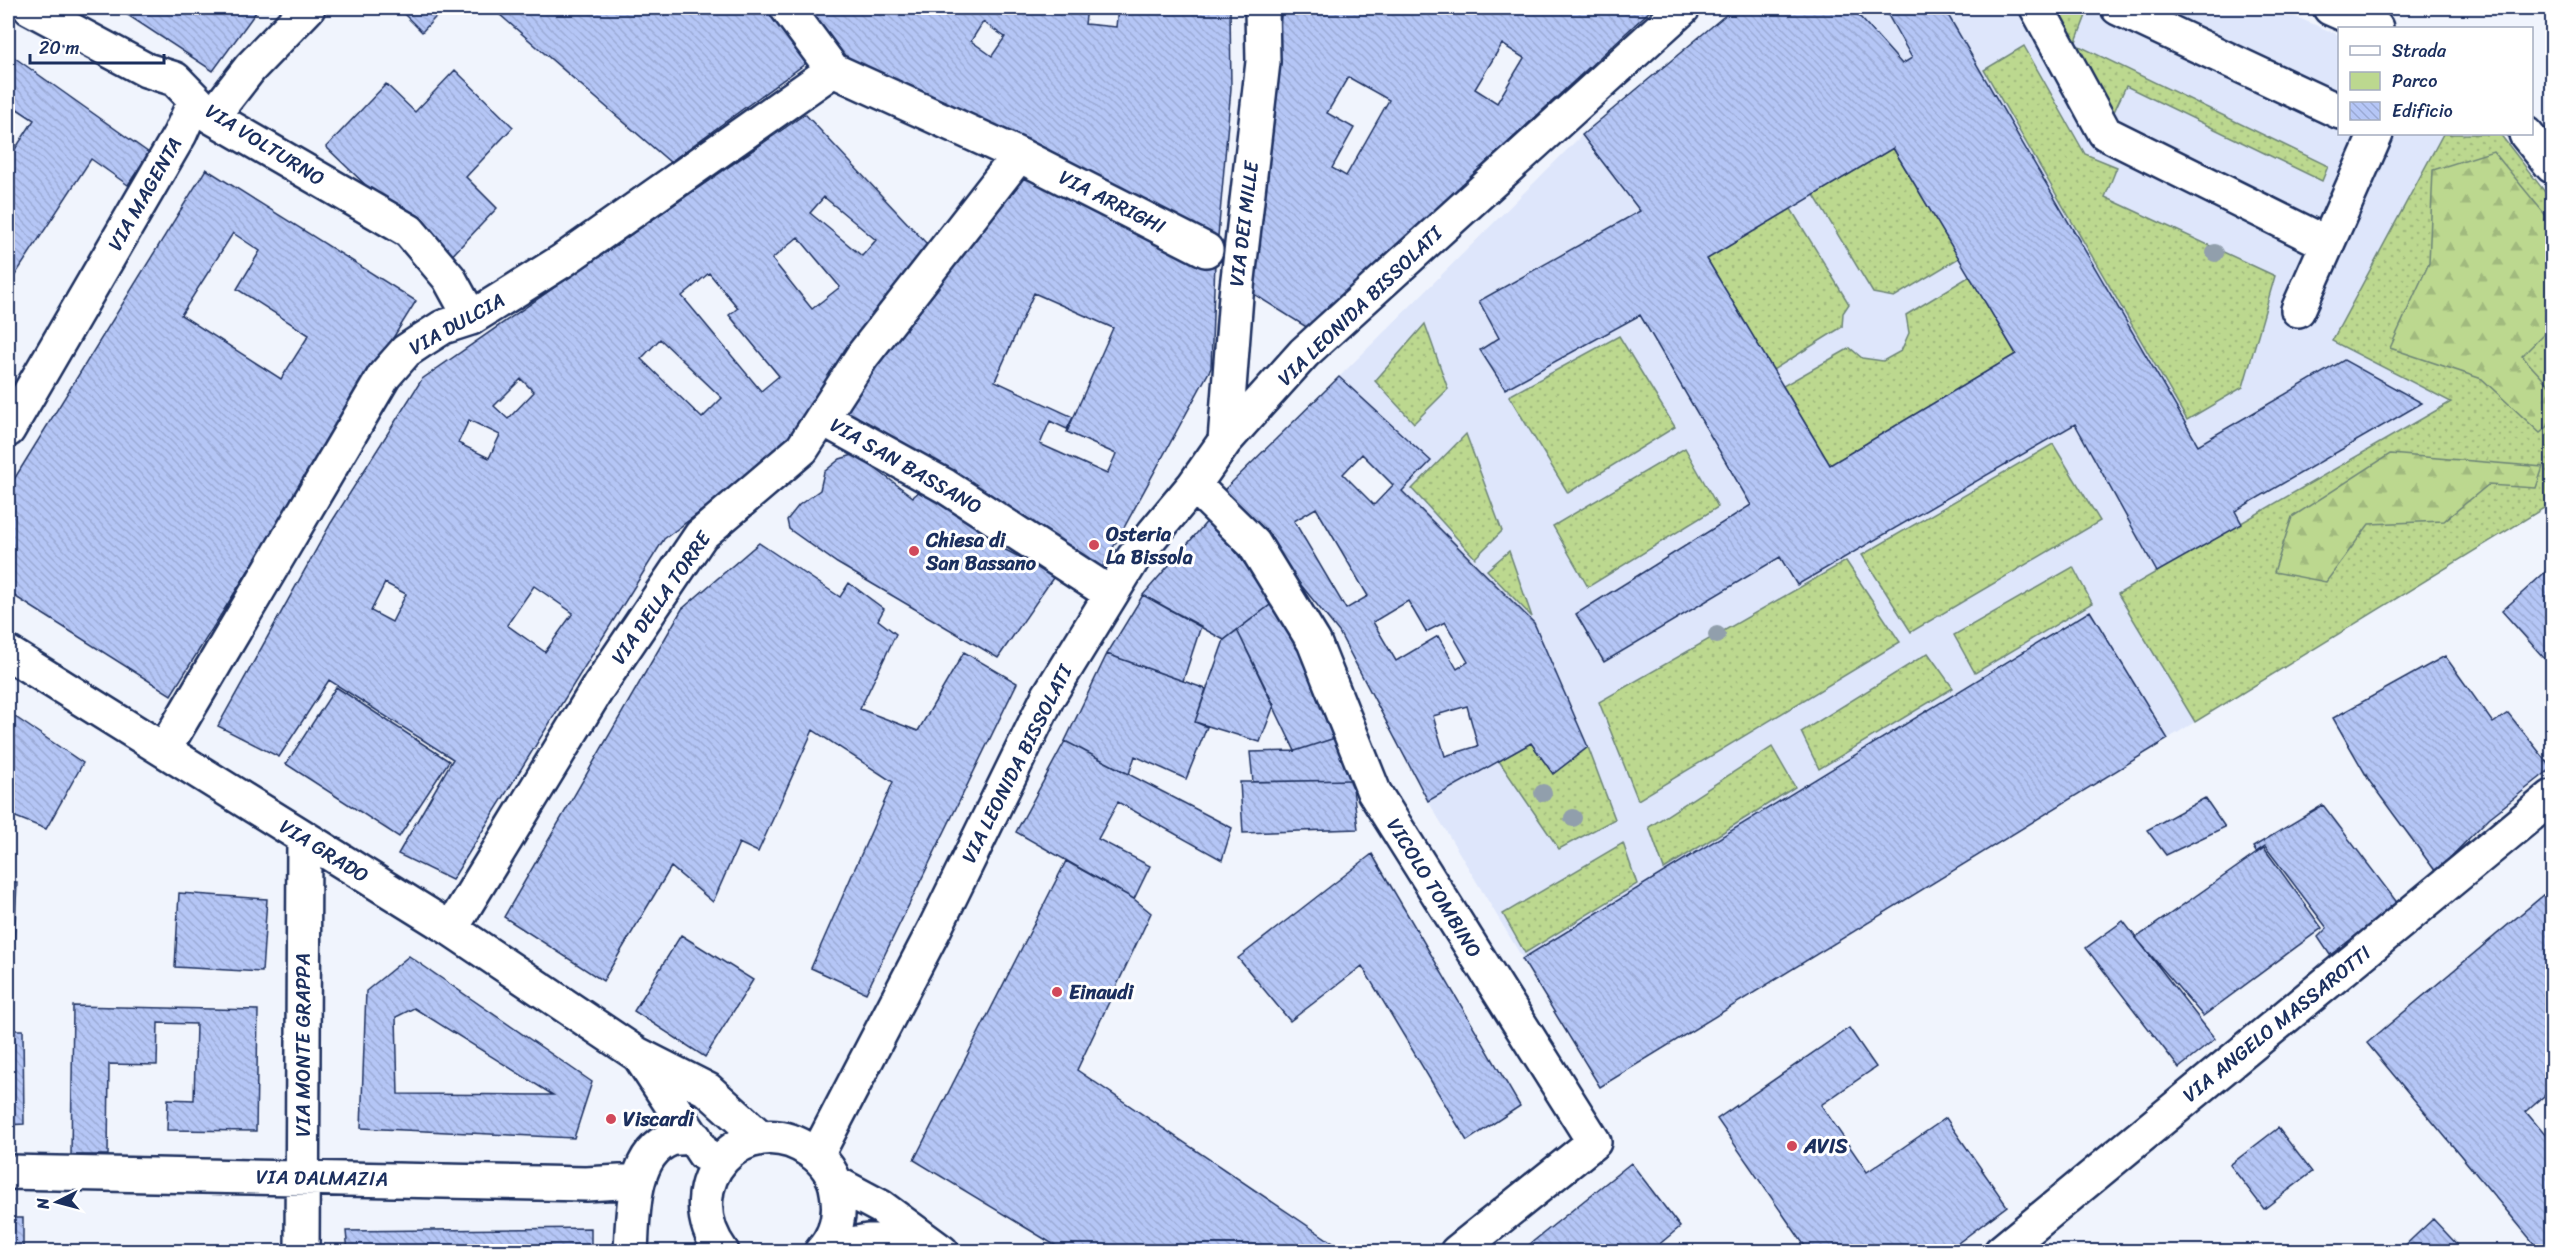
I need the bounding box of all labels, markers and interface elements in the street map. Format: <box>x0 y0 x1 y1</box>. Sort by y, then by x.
scale bar <box>30 27 164 65</box>
legend <box>2338 27 2533 135</box>
text: 20 m <box>39 32 79 64</box>
text: Strada <box>2392 35 2447 67</box>
text: Parco <box>2392 65 2437 97</box>
street label: VIA VOLTURNO <box>198 94 332 196</box>
text: Edificio <box>2392 95 2453 127</box>
street label: VIA MAGENTA <box>98 130 192 258</box>
street label: VIA DEI MILLE <box>1219 157 1269 289</box>
street label: VIA ARRIGHI <box>1052 160 1172 244</box>
street label: VIA LEONIDA BISSOLATI <box>1269 217 1452 395</box>
street label: VIA DULCIA <box>402 283 512 365</box>
street label: VIA SAN BASSANO <box>823 408 989 524</box>
place label: Osteria La Bissola <box>1106 517 1193 575</box>
street label: VIA DELLA TORRE <box>602 522 721 672</box>
place label: Chiesa di San Bassano <box>925 523 1037 581</box>
marker: Osteria La Bissola <box>1087 538 1101 552</box>
marker: Chiesa di San Bassano <box>907 544 921 558</box>
street label: VIA LEONIDA BISSOLATI <box>952 658 1083 869</box>
street label: VIA GRADO <box>272 810 376 892</box>
street label: VICOLO TOMBINO <box>1377 811 1491 965</box>
street label: VIA ANGELO MASSAROTTI <box>2175 937 2379 1111</box>
street label: VIA MONTE GRAPPA <box>286 953 321 1137</box>
place label: Einaudi <box>1069 975 1135 1010</box>
marker: Einaudi <box>1050 985 1064 999</box>
place label: Viscardi <box>623 1102 695 1137</box>
marker: Viscardi <box>604 1112 618 1126</box>
place label: AVIS <box>1803 1129 1848 1164</box>
marker: AVIS <box>1785 1139 1799 1153</box>
street label: VIA DALMAZIA <box>256 1159 388 1197</box>
north arrow <box>27 1172 87 1232</box>
text: N <box>27 1196 58 1212</box>

